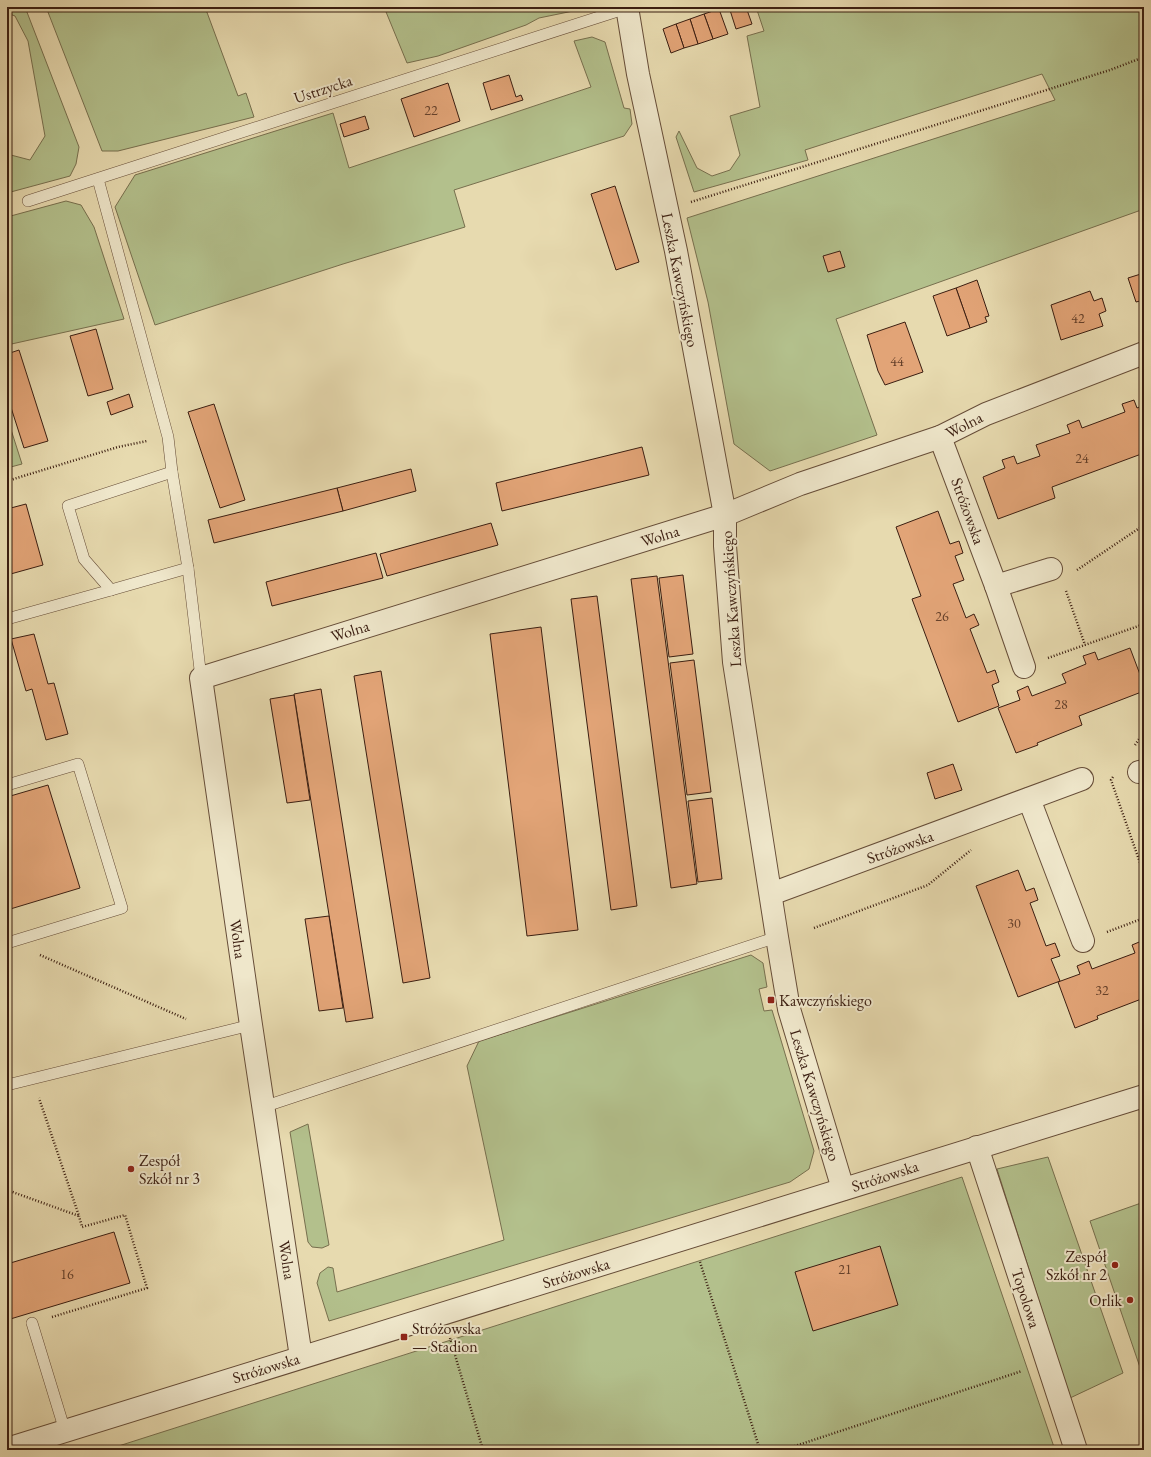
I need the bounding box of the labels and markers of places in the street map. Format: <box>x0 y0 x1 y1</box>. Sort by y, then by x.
place label: Kawczyńskiego <box>779 990 872 1011</box>
marker: Kawczyńskiego <box>766 995 776 1005</box>
place label: Zespół Szkół nr 3 <box>139 1150 200 1189</box>
marker: Zespół Szkół nr 3 <box>126 1164 136 1174</box>
place label: Zespół Szkół nr 2 <box>1046 1246 1107 1285</box>
marker: Zespół Szkół nr 2 <box>1110 1260 1120 1270</box>
place label: Orlik <box>1089 1290 1122 1311</box>
marker: Orlik <box>1125 1295 1135 1305</box>
place label: Stróżowska — Stadion <box>412 1318 482 1357</box>
marker: Stróżowska — Stadion <box>399 1332 409 1342</box>

